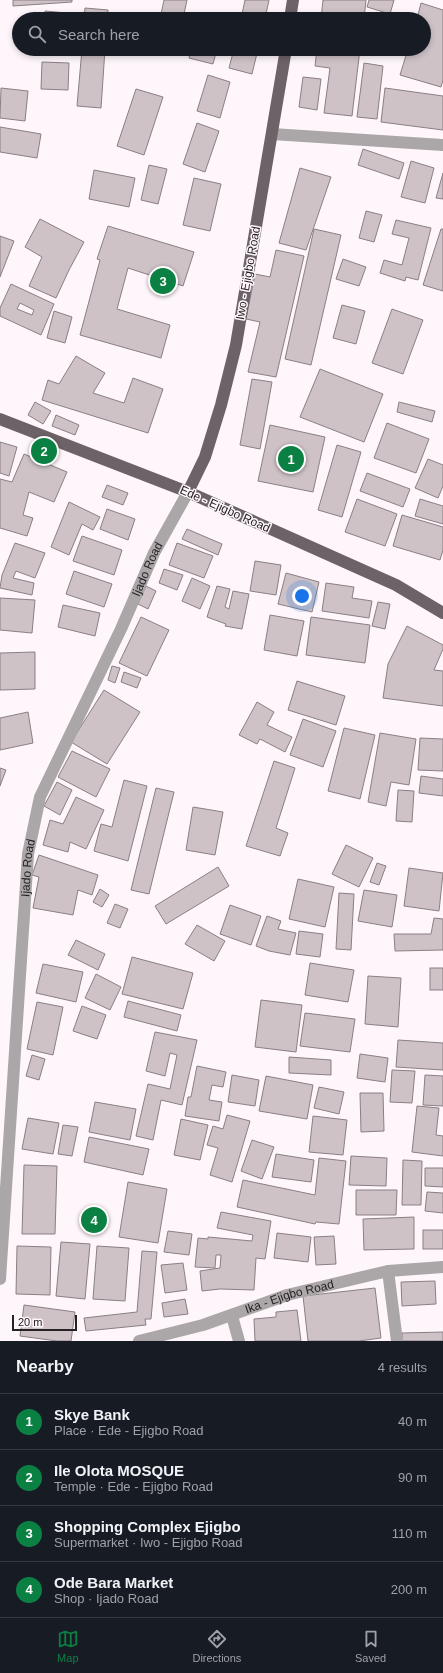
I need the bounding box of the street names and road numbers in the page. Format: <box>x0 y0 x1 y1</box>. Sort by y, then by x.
street label: Iwo - Ejigbo Road <box>233 225 263 321</box>
street label: Ede - Ejigbo Road <box>178 483 272 535</box>
street label: Ijado Road <box>129 540 166 599</box>
street label: Ijado Road <box>18 838 38 897</box>
street label: Ika - Ejigbo Road <box>243 1277 335 1316</box>

